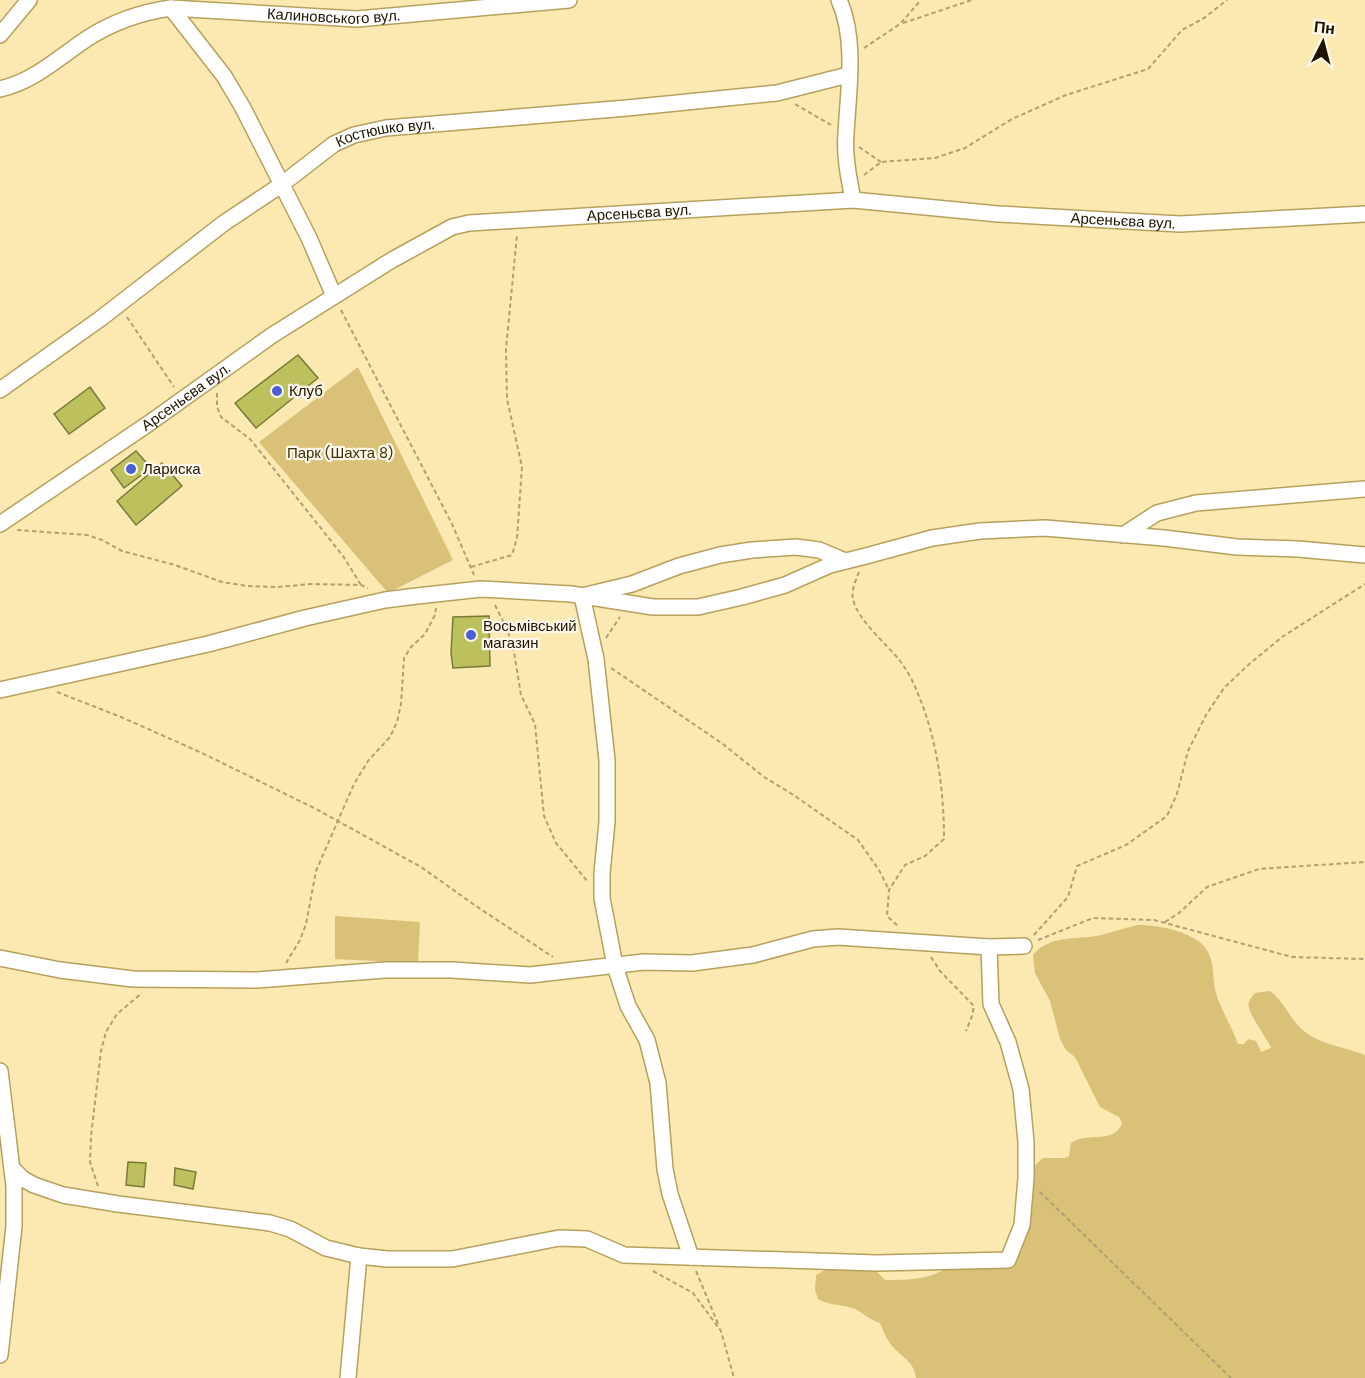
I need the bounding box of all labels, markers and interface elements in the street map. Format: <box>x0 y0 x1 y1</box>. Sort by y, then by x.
street label: Калиновського вул. <box>266 4 401 29</box>
north arrow <box>1293 12 1353 72</box>
text: Пн <box>1313 16 1336 39</box>
street label: Костюшко вул. <box>332 114 435 152</box>
street label: Арсеньєва вул. <box>586 200 692 226</box>
street label: Арсеньєва вул. <box>1070 208 1176 234</box>
street label: Арсеньєва вул. <box>137 358 234 436</box>
place label: Клуб <box>289 381 323 401</box>
marker: Клуб <box>270 384 284 398</box>
park label: Парк (Шахта 8) <box>287 443 393 463</box>
place label: Лариска <box>143 459 201 479</box>
marker: Лариска <box>124 462 138 476</box>
place label: Восьмівський магазин <box>483 616 577 653</box>
marker: Восьмівський магазин <box>464 628 478 642</box>

